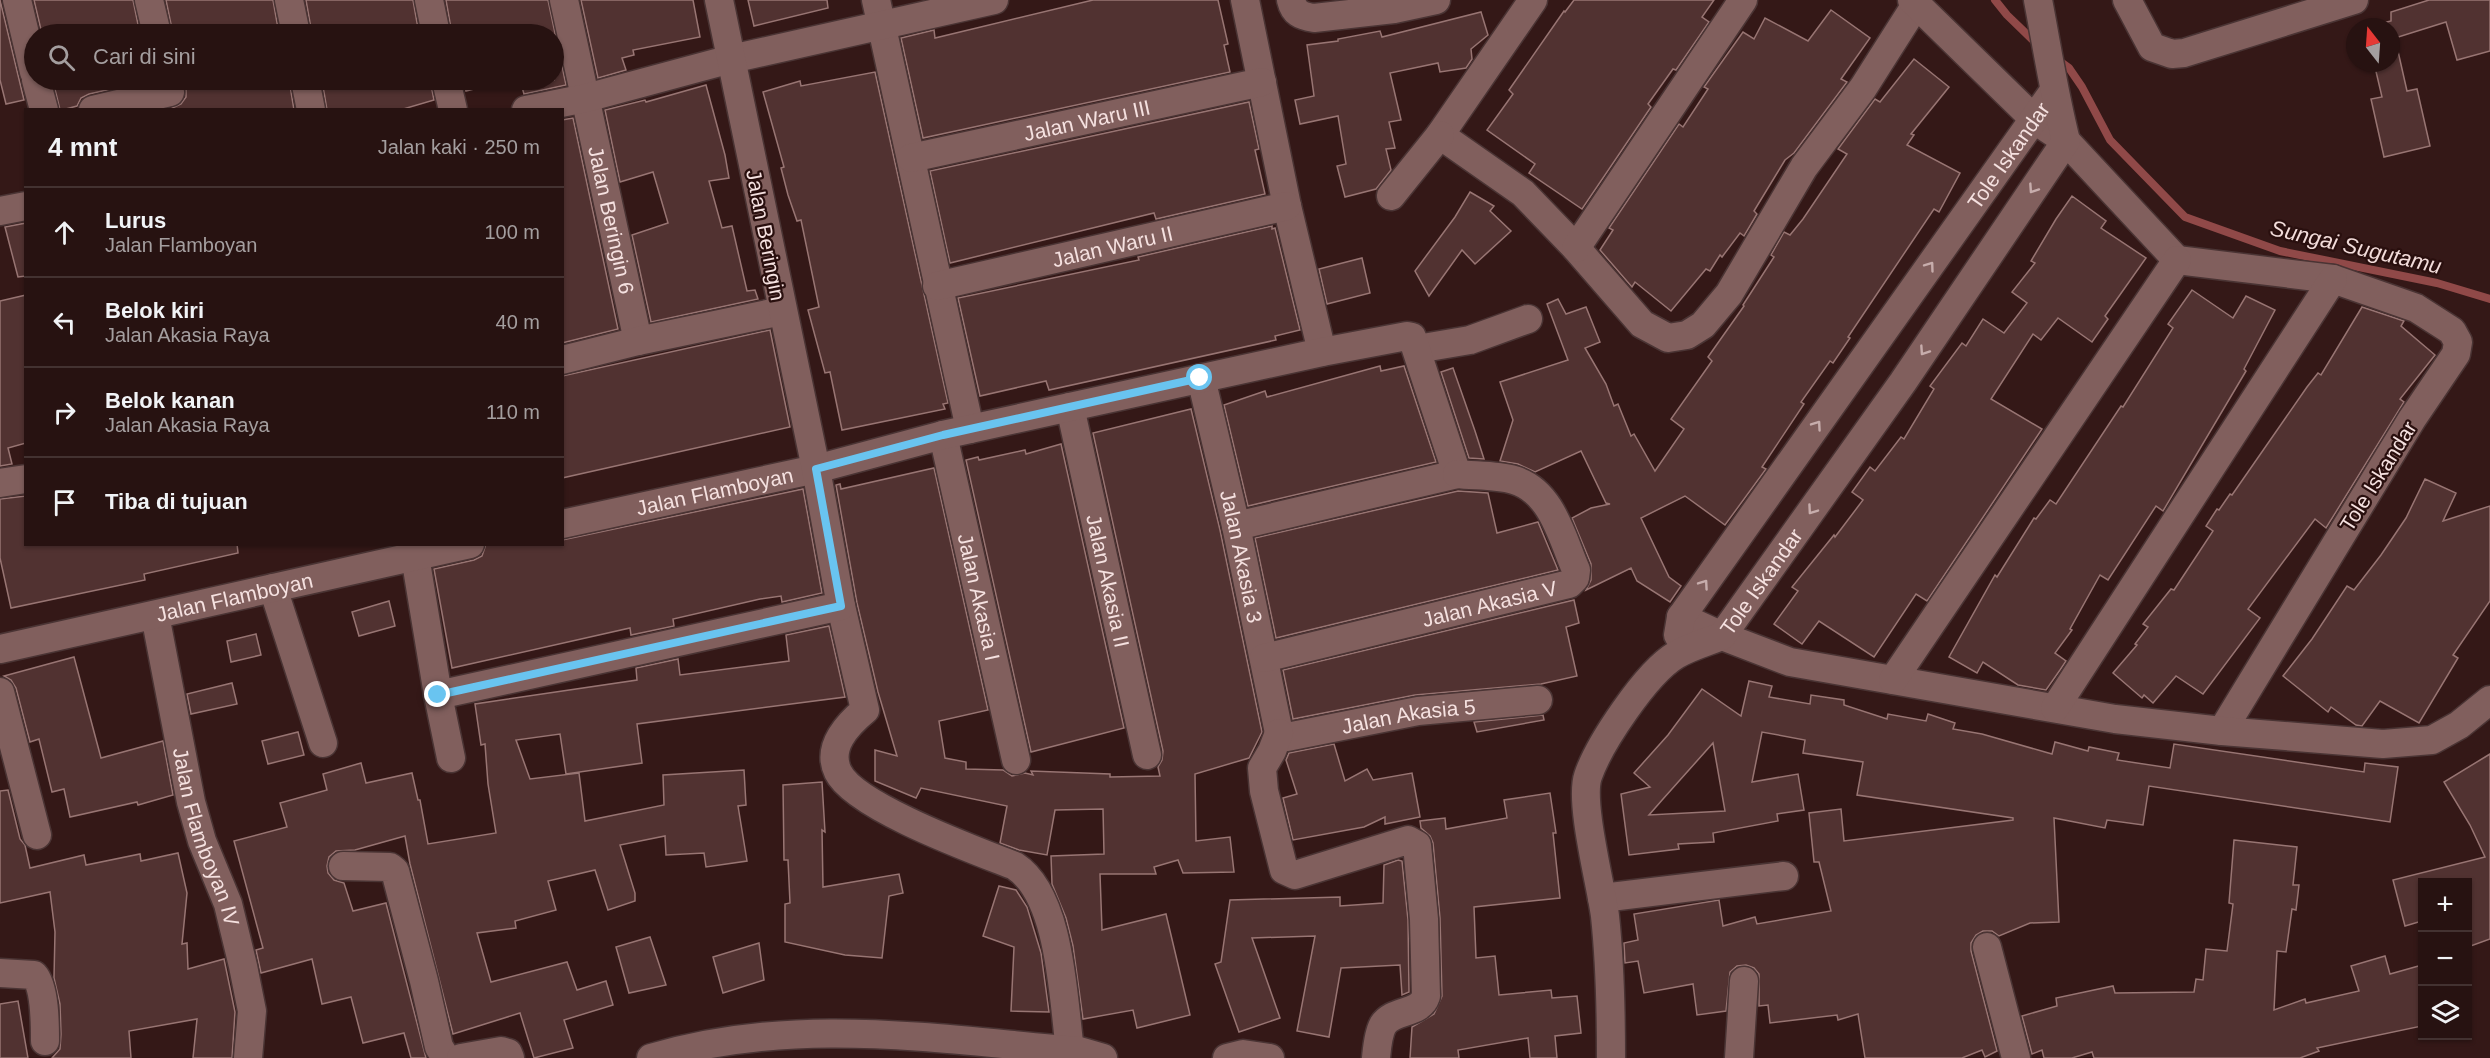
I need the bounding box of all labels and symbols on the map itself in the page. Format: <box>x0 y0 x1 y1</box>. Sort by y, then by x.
north arrow <box>2346 18 2400 72</box>
street label: Jalan Waru III <box>1022 95 1152 145</box>
street label: Tole Iskandar <box>1963 98 2054 213</box>
street label: Jalan Beringin 6 <box>584 144 639 296</box>
street label: Jalan Beringin <box>742 167 790 303</box>
one-way arrow <box>2030 183 2041 194</box>
water label: Sungai Sugutamu <box>2268 215 2444 279</box>
street label: Jalan Waru II <box>1050 221 1175 271</box>
one-way arrow <box>1923 261 1934 272</box>
one-way arrow <box>1920 344 1931 355</box>
route start <box>1186 364 1212 390</box>
street label: Tole Iskandar <box>2335 417 2421 535</box>
one-way arrow <box>1810 420 1821 431</box>
street label: Jalan Flamboyan <box>634 463 795 519</box>
street label: Jalan Akasia 3 <box>1216 488 1267 625</box>
one-way arrow <box>1808 504 1819 515</box>
street label: Jalan Akasia II <box>1083 512 1134 649</box>
street label: Tole Iskandar <box>1715 524 1806 639</box>
street label: Jalan Akasia I <box>954 531 1005 663</box>
street label: Jalan Flamboyan <box>154 568 315 625</box>
street label: Jalan Akasia V <box>1420 576 1559 631</box>
one-way arrow <box>1697 579 1708 590</box>
route end <box>424 681 450 707</box>
street label: Jalan Akasia 5 <box>1339 694 1477 737</box>
street label: Jalan Flamboyan IV <box>169 746 244 928</box>

